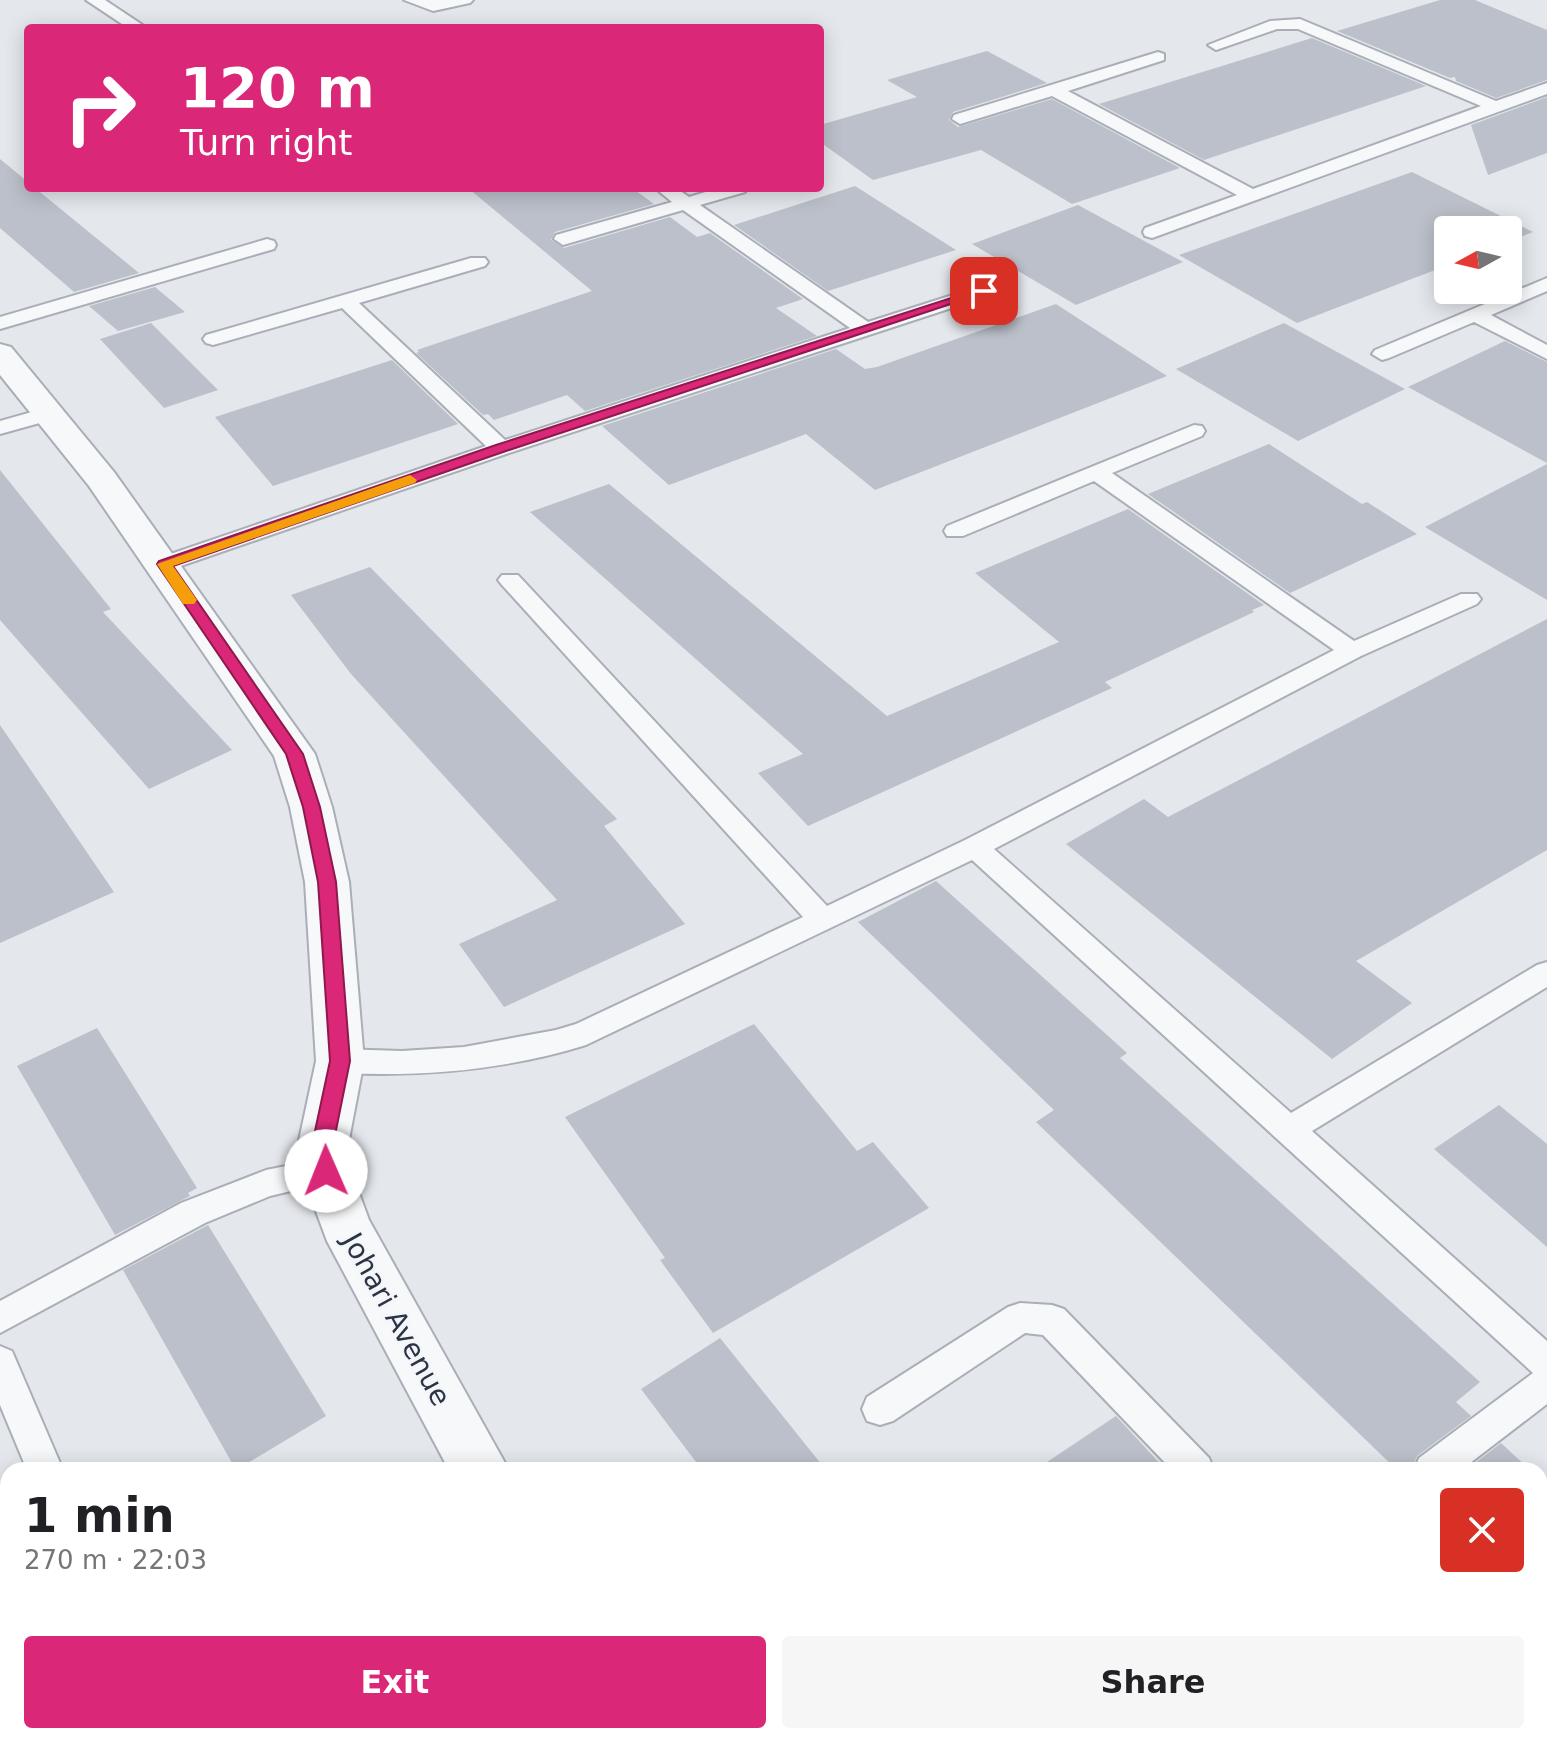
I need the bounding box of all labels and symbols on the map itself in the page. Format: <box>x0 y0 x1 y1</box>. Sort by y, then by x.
north arrow <box>1434 216 1522 304</box>
pin <box>950 257 1018 325</box>
position arrow <box>284 1129 368 1213</box>
street label: Johari Avenue <box>334 1225 458 1411</box>

